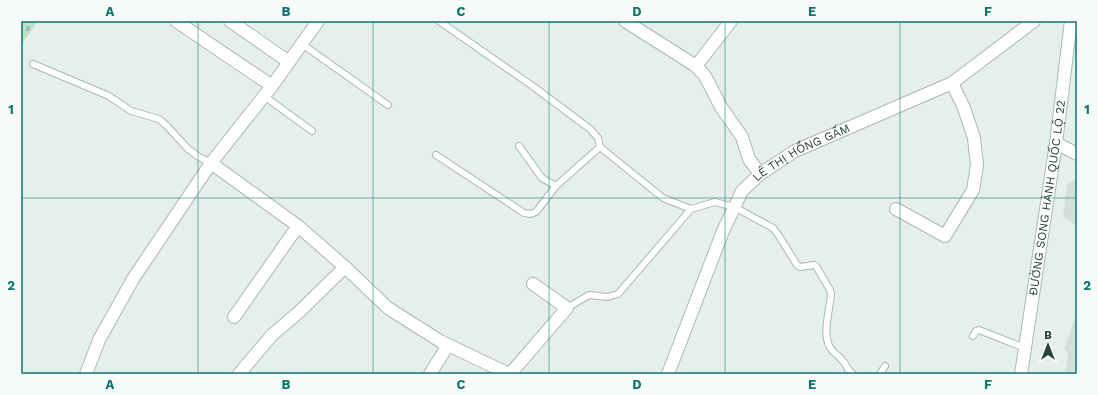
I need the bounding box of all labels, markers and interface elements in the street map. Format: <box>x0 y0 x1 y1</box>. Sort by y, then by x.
text: A <box>106 4 115 19</box>
text: B <box>282 4 291 19</box>
text: C <box>457 4 466 19</box>
text: D <box>632 4 642 19</box>
text: E <box>808 4 816 19</box>
text: F <box>984 4 992 19</box>
street label: ĐƯỜNG SONG HÀNH QUỐC LỘ 22 <box>1026 99 1068 297</box>
text: 1 <box>8 102 14 117</box>
text: 1 <box>1084 102 1090 117</box>
street label: LÊ THỊ HỒNG GẤM <box>750 121 852 184</box>
text: 2 <box>7 278 15 293</box>
text: 2 <box>1083 278 1091 293</box>
north arrow <box>1028 325 1068 365</box>
text: B <box>1044 329 1052 342</box>
text: A <box>106 377 115 392</box>
text: B <box>282 377 291 392</box>
text: C <box>457 377 466 392</box>
text: D <box>632 377 642 392</box>
text: E <box>808 377 816 392</box>
text: F <box>984 377 992 392</box>

